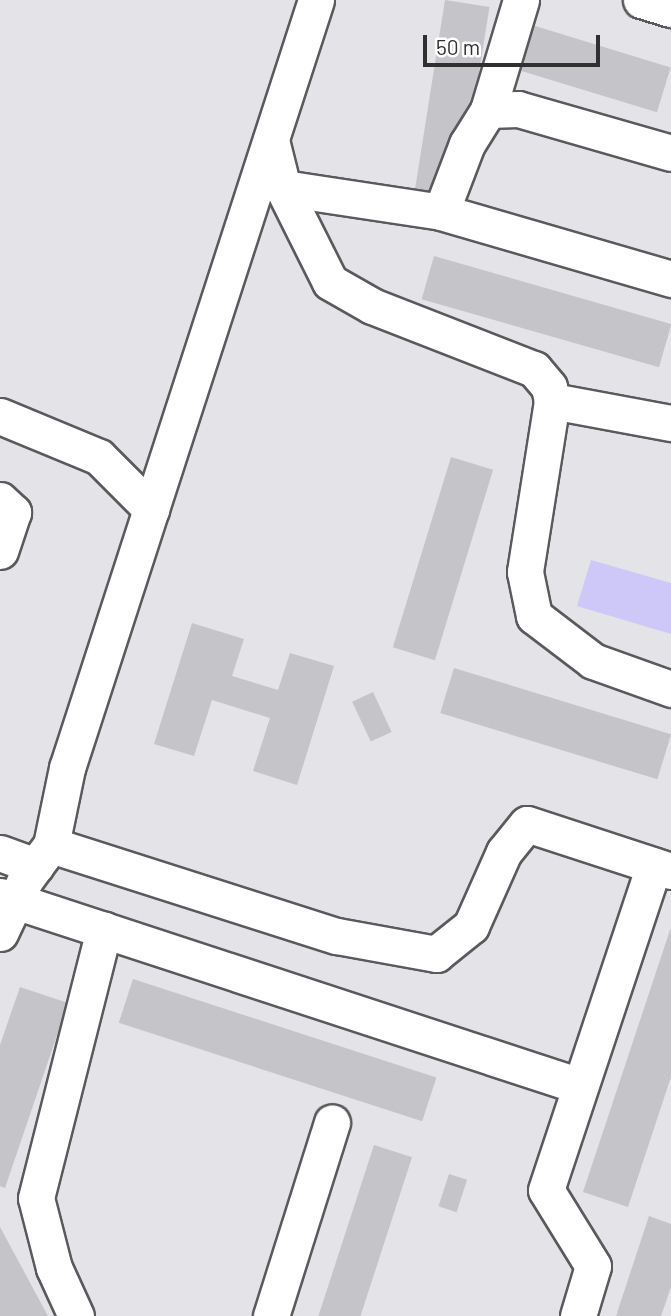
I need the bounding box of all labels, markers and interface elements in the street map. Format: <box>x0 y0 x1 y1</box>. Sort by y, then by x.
scale bar <box>426 21 603 65</box>
text: 50 m <box>436 34 480 59</box>

